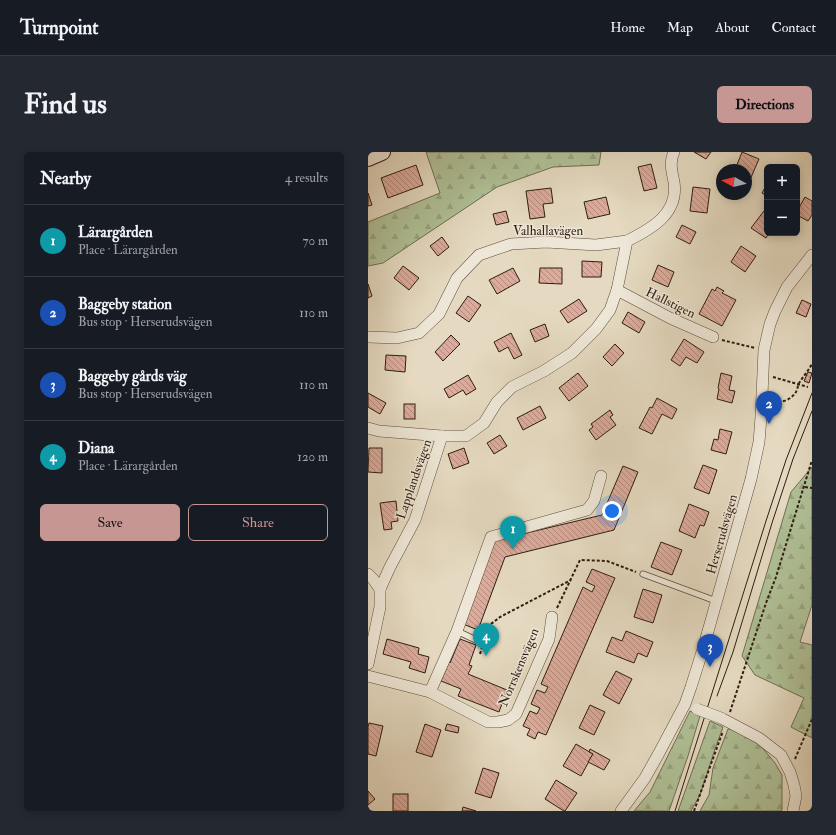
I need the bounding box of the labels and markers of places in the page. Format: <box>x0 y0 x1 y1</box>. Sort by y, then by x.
pin: 2 <box>756 391 782 424</box>
pin: 1 <box>500 516 526 549</box>
pin: 4 <box>473 623 499 656</box>
pin: 3 <box>697 634 723 667</box>

